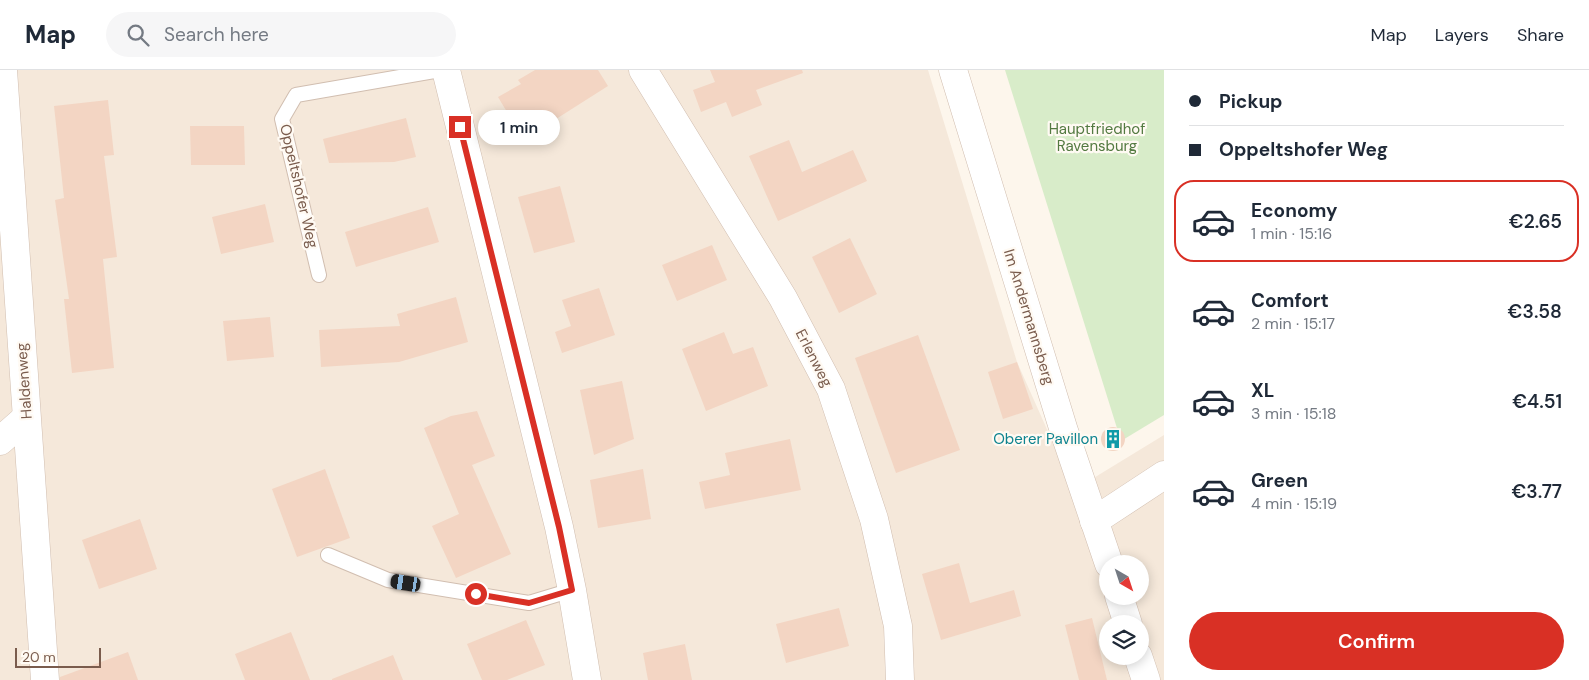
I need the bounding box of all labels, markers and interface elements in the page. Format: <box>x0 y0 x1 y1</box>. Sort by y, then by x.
search box <box>106 12 456 57</box>
text: Map <box>25 19 76 50</box>
icon: search <box>124 21 152 49</box>
text: Search here <box>164 22 269 47</box>
text: Map <box>1371 23 1407 47</box>
text: Layers <box>1435 23 1489 47</box>
text: Share <box>1517 23 1564 47</box>
text: Pickup <box>1219 89 1283 114</box>
callout: 1 min <box>478 110 560 144</box>
route end <box>449 116 471 138</box>
text: 1 min <box>500 117 538 138</box>
park label: Hauptfriedhof Ravensburg <box>1049 119 1145 156</box>
street label: Oppeltshofer Weg <box>275 122 323 250</box>
text: Oppeltshofer Weg <box>1219 137 1388 162</box>
text: Economy <box>1251 198 1338 223</box>
icon: car <box>1191 199 1236 244</box>
text: €2.65 <box>1509 209 1562 234</box>
text: 1 min · 15:16 <box>1251 223 1332 244</box>
street label: Im Andermannsberg <box>999 247 1059 387</box>
text: Comfort <box>1251 288 1329 313</box>
icon: car <box>1191 289 1236 334</box>
text: €3.58 <box>1508 299 1562 324</box>
text: 2 min · 15:17 <box>1251 313 1335 334</box>
street label: Erlenweg <box>791 326 837 390</box>
street label: Haldenweg <box>11 342 37 420</box>
text: XL <box>1251 378 1274 403</box>
icon: car <box>1191 379 1236 424</box>
text: €4.51 <box>1512 389 1562 414</box>
text: 3 min · 15:18 <box>1251 403 1336 424</box>
building icon: Oberer Pavillon <box>1102 428 1124 450</box>
place label: Oberer Pavillon <box>993 429 1098 449</box>
text: Green <box>1251 468 1308 493</box>
icon: car <box>1191 469 1236 514</box>
text: €3.77 <box>1511 479 1562 504</box>
text: 4 min · 15:19 <box>1251 493 1337 514</box>
north arrow <box>1099 555 1149 605</box>
map controls <box>1099 555 1149 665</box>
car <box>390 573 421 593</box>
route start <box>465 583 487 605</box>
button: Confirm <box>1189 612 1564 670</box>
button: layers <box>1099 615 1149 665</box>
scale bar <box>15 645 101 668</box>
text: 20 m <box>22 648 56 666</box>

